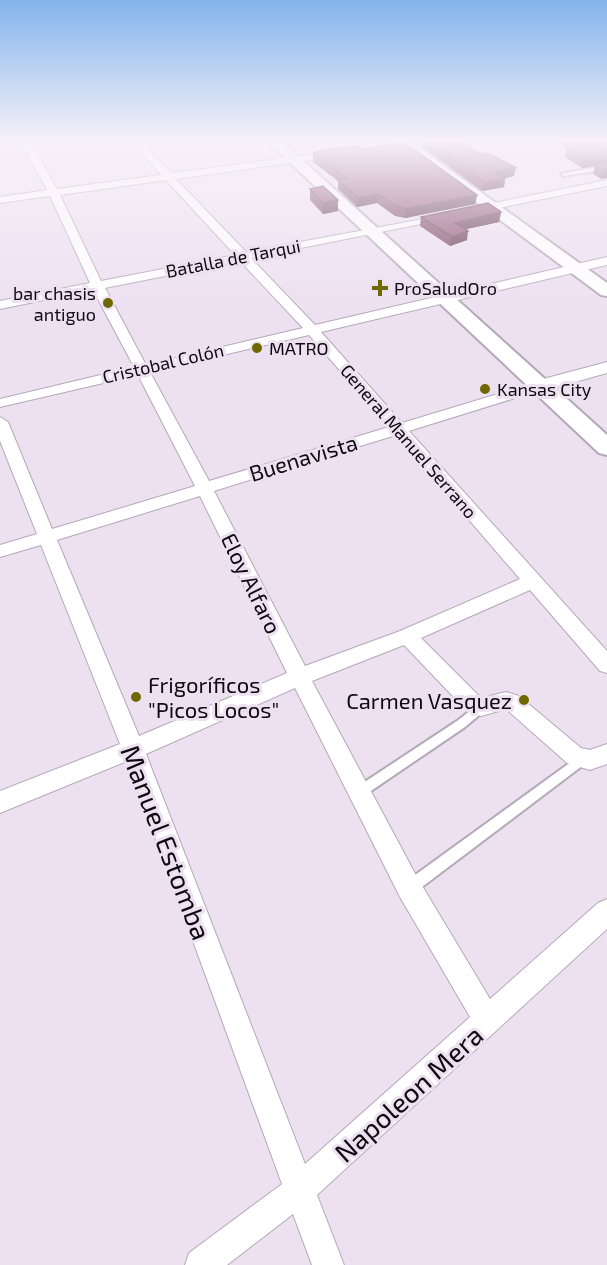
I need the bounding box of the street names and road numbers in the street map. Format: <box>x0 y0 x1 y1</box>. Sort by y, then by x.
street label: Batalla de Tarqui <box>164 234 302 282</box>
street label: Cristobal Colón <box>100 338 226 388</box>
street label: General Manuel Serrano <box>336 360 482 522</box>
street label: Buenavista <box>246 428 360 486</box>
street label: Eloy Alfaro <box>217 529 287 637</box>
street label: Manuel Estomba <box>115 740 219 944</box>
street label: Napoleon Mera <box>327 1018 489 1169</box>

